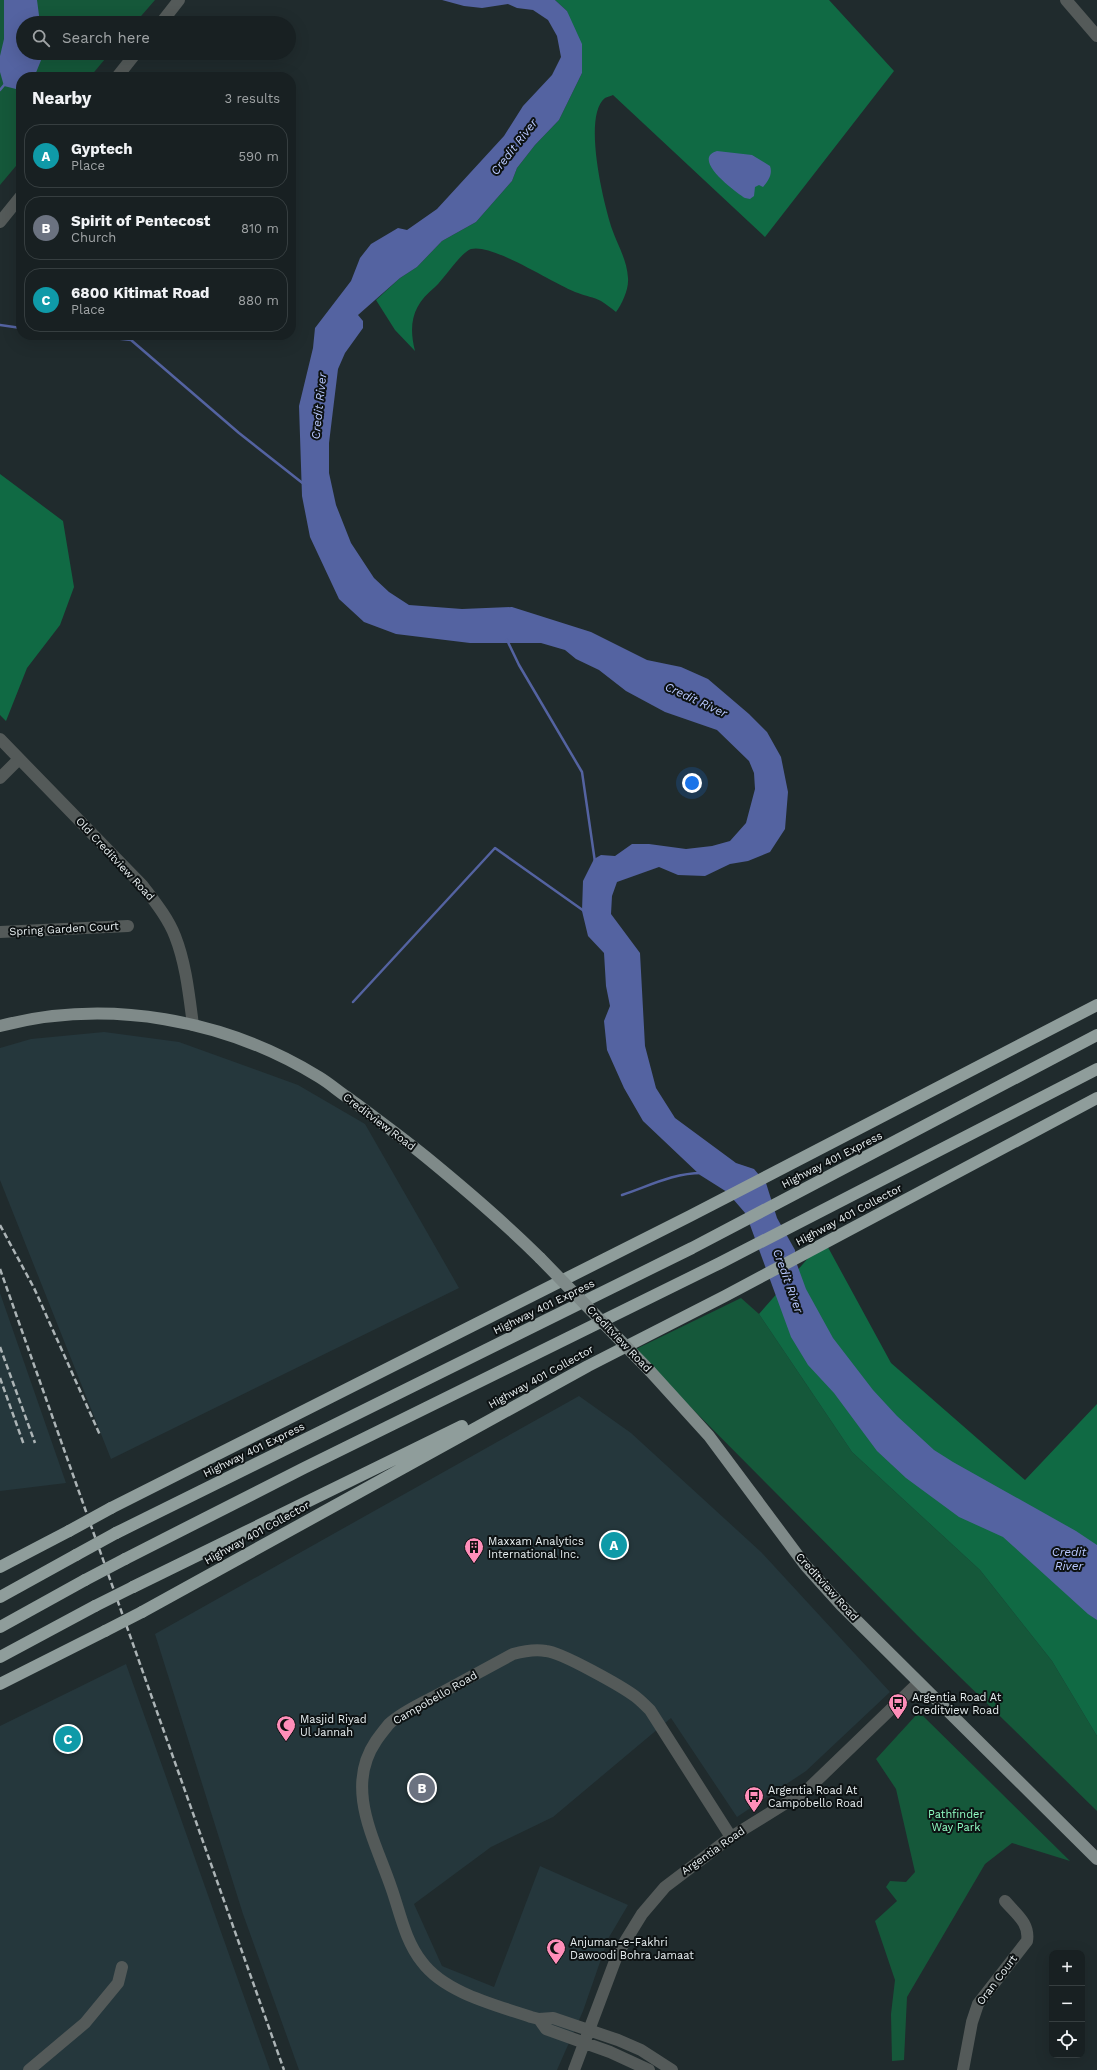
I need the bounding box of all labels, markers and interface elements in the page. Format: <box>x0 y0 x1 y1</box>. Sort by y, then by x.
search box <box>16 16 296 60</box>
icon: search <box>30 27 52 49</box>
text: Search here <box>62 29 150 47</box>
text: Nearby <box>32 88 91 108</box>
text: 3 results <box>225 91 280 106</box>
water label: Credit River <box>488 115 541 178</box>
text: Gyptech <box>71 140 133 158</box>
text: A <box>42 149 50 164</box>
text: 590 m <box>239 149 279 164</box>
text: Place <box>71 158 105 173</box>
text: Spirit of Pentecost <box>71 212 210 230</box>
text: B <box>42 221 50 236</box>
text: 810 m <box>241 221 279 236</box>
text: Church <box>71 230 116 245</box>
text: 6800 Kitimat Road <box>71 284 209 302</box>
text: C <box>42 293 50 308</box>
text: 880 m <box>238 293 279 308</box>
text: Place <box>71 302 105 317</box>
water label: Credit River <box>309 371 330 440</box>
water label: Credit River <box>663 679 731 721</box>
your location <box>682 773 702 793</box>
street label: Old Creditview Road <box>73 815 157 903</box>
street label: Spring Garden Court <box>9 920 120 938</box>
street label: Creditview Road <box>340 1091 418 1153</box>
street label: Highway 401 Express <box>779 1129 885 1191</box>
street label: Highway 401 Collector <box>794 1181 905 1249</box>
water label: Credit River <box>770 1247 807 1316</box>
street label: Highway 401 Express <box>491 1277 597 1337</box>
street label: Creditview Road <box>584 1303 654 1375</box>
street label: Highway 401 Collector <box>486 1342 596 1411</box>
street label: Highway 401 Express <box>201 1420 307 1480</box>
street label: Highway 401 Collector <box>202 1498 312 1567</box>
pin: A <box>601 1530 627 1560</box>
place label: Maxxam Analytics International Inc. <box>488 1535 584 1561</box>
building icon: Maxxam Analytics International Inc. <box>463 1536 485 1564</box>
water label: Credit River <box>1052 1545 1087 1573</box>
street label: Creditview Road <box>793 1550 861 1624</box>
street label: Campobello Road <box>391 1669 479 1727</box>
place label: Argentia Road At Creditview Road <box>912 1691 1002 1717</box>
bus stop icon: Argentia Road At Creditview Road <box>887 1692 909 1720</box>
place label: Masjid Riyad Ul Jannah <box>300 1713 367 1739</box>
mosque icon: Masjid Riyad Ul Jannah <box>275 1714 297 1742</box>
pin: C <box>55 1724 81 1754</box>
pin: B <box>409 1773 435 1803</box>
place label: Argentia Road At Campobello Road <box>768 1784 863 1810</box>
bus stop icon: Argentia Road At Campobello Road <box>743 1785 765 1813</box>
park label: Pathfinder Way Park <box>928 1808 984 1834</box>
street label: Argentia Road <box>679 1824 747 1878</box>
place label: Anjuman-e-Fakhri Dawoodi Bohra Jamaat <box>570 1936 694 1962</box>
mosque icon: Anjuman-e-Fakhri Dawoodi Bohra Jamaat <box>545 1937 567 1965</box>
map controls <box>1049 1950 1085 2058</box>
button: + <box>1049 1950 1085 1986</box>
street label: Oran Court <box>974 1952 1020 2007</box>
button: − <box>1049 1986 1085 2022</box>
button: locate <box>1049 2022 1085 2058</box>

